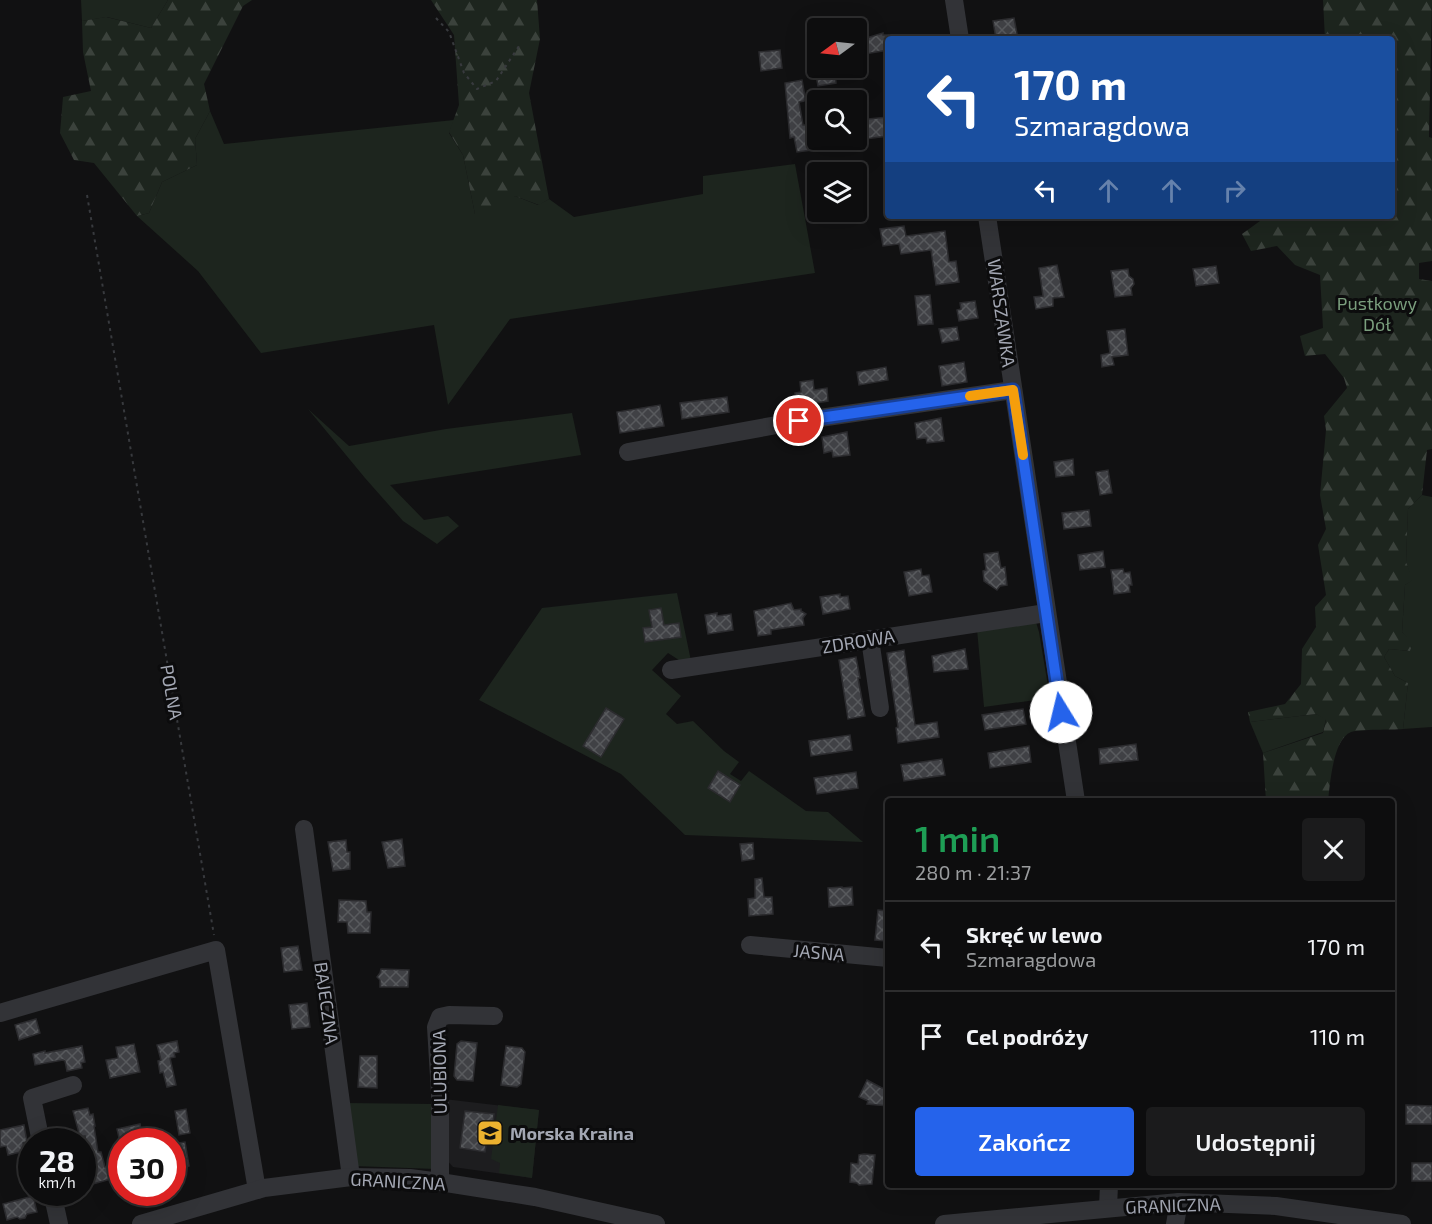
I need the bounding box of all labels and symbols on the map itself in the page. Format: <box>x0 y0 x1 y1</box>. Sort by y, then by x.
north arrow <box>807 18 867 78</box>
street label: WARSZAWKA <box>984 258 1021 369</box>
park label: Pustkowy Dół <box>1337 292 1418 335</box>
pin <box>773 395 824 446</box>
street label: ZDROWA <box>820 624 897 658</box>
street label: POLNA <box>156 663 188 722</box>
position arrow <box>1029 680 1093 744</box>
street label: JASNA <box>792 939 846 965</box>
street label: BAJECZNA <box>310 960 344 1046</box>
street label: ULUBIONA <box>427 1029 451 1115</box>
school or university icon: Morska Kraina <box>475 1118 505 1148</box>
place label: Morska Kraina <box>510 1122 634 1144</box>
speed limit sign: 30 <box>108 1128 186 1206</box>
street label: GRANICZNA <box>350 1168 447 1195</box>
street label: GRANICZNA <box>1125 1192 1222 1218</box>

